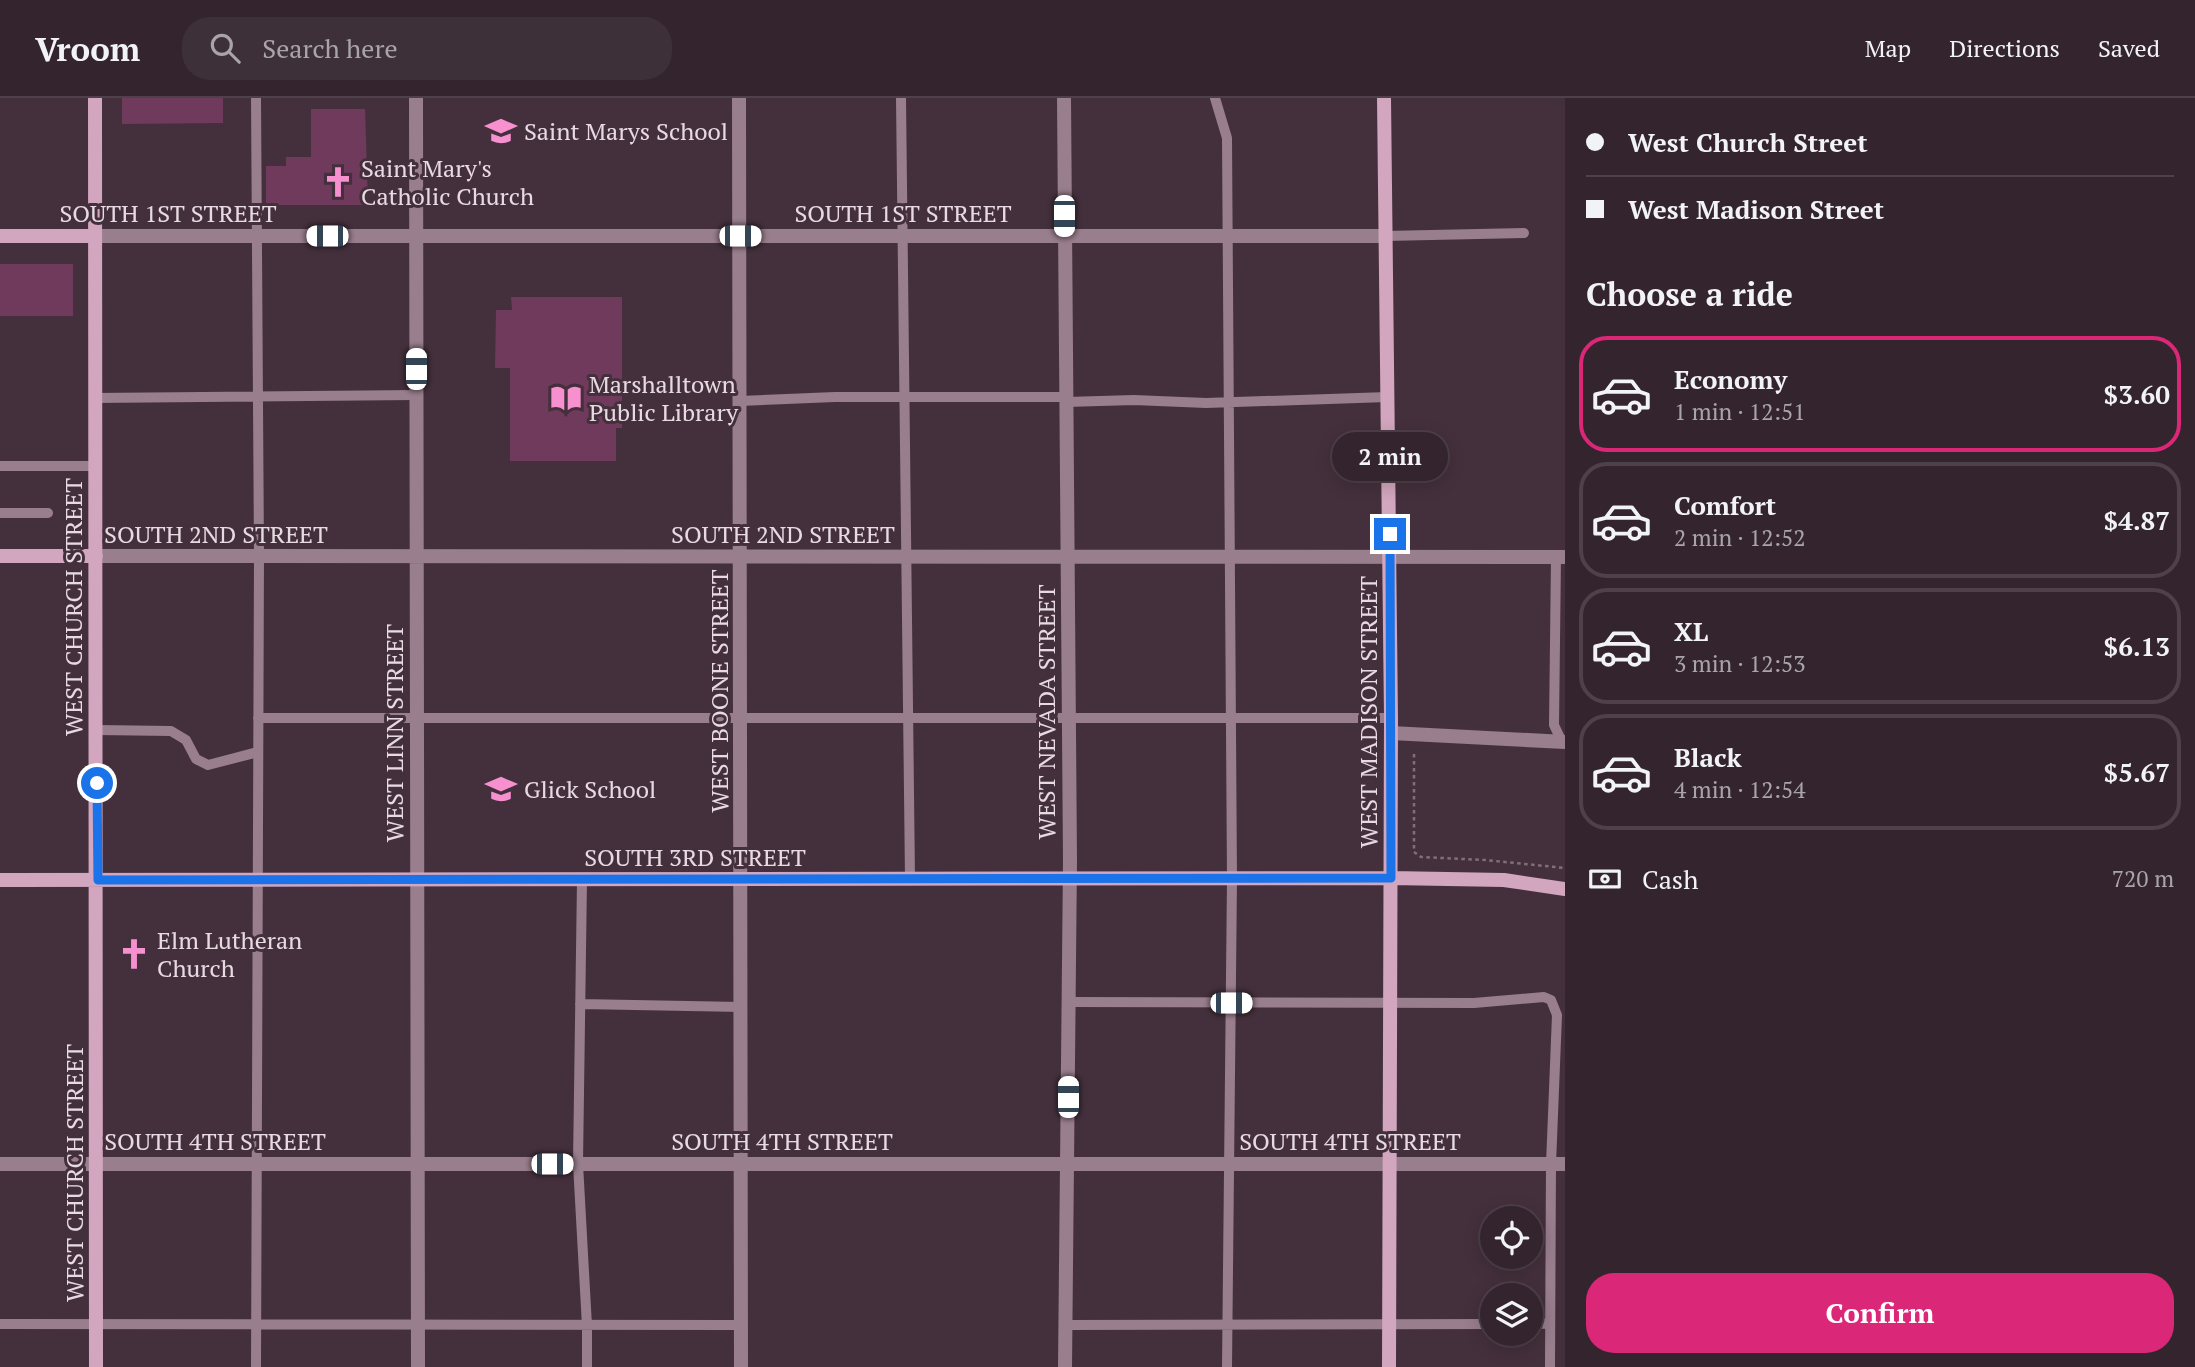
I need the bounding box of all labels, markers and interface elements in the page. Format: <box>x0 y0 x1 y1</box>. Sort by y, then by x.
search box <box>182 17 672 80</box>
text: Vroom <box>35 27 140 70</box>
icon: search <box>206 29 244 67</box>
text: Search here <box>262 31 397 65</box>
text: Map <box>1865 32 1911 64</box>
text: Directions <box>1949 32 2060 64</box>
text: Saved <box>2098 32 2160 64</box>
school or university icon: Saint Marys School <box>484 114 518 148</box>
place label: Saint Marys School <box>524 115 728 147</box>
text: West Church Street <box>1628 125 1868 159</box>
place label: Saint Mary's Catholic Church <box>361 152 534 212</box>
church icon: Saint Mary's Catholic Church <box>321 165 355 199</box>
text: West Madison Street <box>1628 192 1884 226</box>
car <box>1054 195 1075 237</box>
street label: SOUTH 1ST STREET <box>59 197 277 229</box>
street label: SOUTH 1ST STREET <box>794 197 1012 229</box>
car <box>307 226 349 247</box>
car <box>720 226 762 247</box>
text: Choose a ride <box>1586 273 1793 315</box>
car <box>406 348 427 390</box>
text: Economy <box>1674 362 1787 396</box>
icon: car <box>1590 363 1653 426</box>
place label: Marshalltown Public Library <box>589 368 739 428</box>
text: $3.60 <box>2104 377 2170 411</box>
library icon: Marshalltown Public Library <box>549 381 583 415</box>
text: 1 min · 12:51 <box>1674 396 1806 427</box>
callout: 2 min <box>1332 432 1448 482</box>
text: 2 min <box>1359 441 1421 472</box>
street label: WEST CHURCH STREET <box>57 478 89 736</box>
text: Comfort <box>1674 488 1776 522</box>
icon: car <box>1590 489 1653 552</box>
text: $4.87 <box>2104 503 2170 537</box>
street label: SOUTH 2ND STREET <box>104 518 328 550</box>
street label: SOUTH 2ND STREET <box>671 518 895 550</box>
route end <box>1374 518 1406 550</box>
text: 2 min · 12:52 <box>1674 522 1806 553</box>
street label: WEST BOONE STREET <box>703 569 735 813</box>
street label: WEST MADISON STREET <box>1352 576 1384 848</box>
street label: WEST NEVADA STREET <box>1030 584 1062 840</box>
text: XL <box>1674 614 1708 648</box>
icon: car <box>1590 615 1653 678</box>
street label: WEST LINN STREET <box>378 624 410 842</box>
text: $6.13 <box>2104 629 2170 663</box>
text: 3 min · 12:53 <box>1674 648 1806 679</box>
text: Black <box>1674 740 1742 774</box>
icon: car <box>1590 741 1653 804</box>
text: $5.67 <box>2104 755 2170 789</box>
route start <box>81 767 113 799</box>
school or university icon: Glick School <box>484 772 518 806</box>
place label: Glick School <box>524 773 656 805</box>
text: 4 min · 12:54 <box>1674 774 1806 805</box>
street label: SOUTH 3RD STREET <box>584 841 806 873</box>
icon: cash <box>1586 860 1624 898</box>
text: Cash <box>1642 862 1698 896</box>
text: 720 m <box>2112 863 2174 894</box>
place label: Elm Lutheran Church <box>157 924 302 984</box>
church icon: Elm Lutheran Church <box>117 937 151 971</box>
car <box>1211 993 1253 1014</box>
street label: WEST CHURCH STREET <box>58 1044 90 1302</box>
car <box>1058 1076 1079 1118</box>
street label: SOUTH 4TH STREET <box>104 1125 326 1157</box>
street label: SOUTH 4TH STREET <box>671 1125 893 1157</box>
street label: SOUTH 4TH STREET <box>1239 1125 1461 1157</box>
car <box>532 1154 574 1175</box>
map controls <box>1480 1206 1543 1346</box>
button: locate <box>1480 1206 1543 1269</box>
button: Confirm <box>1586 1273 2174 1353</box>
button: layers <box>1480 1283 1543 1346</box>

